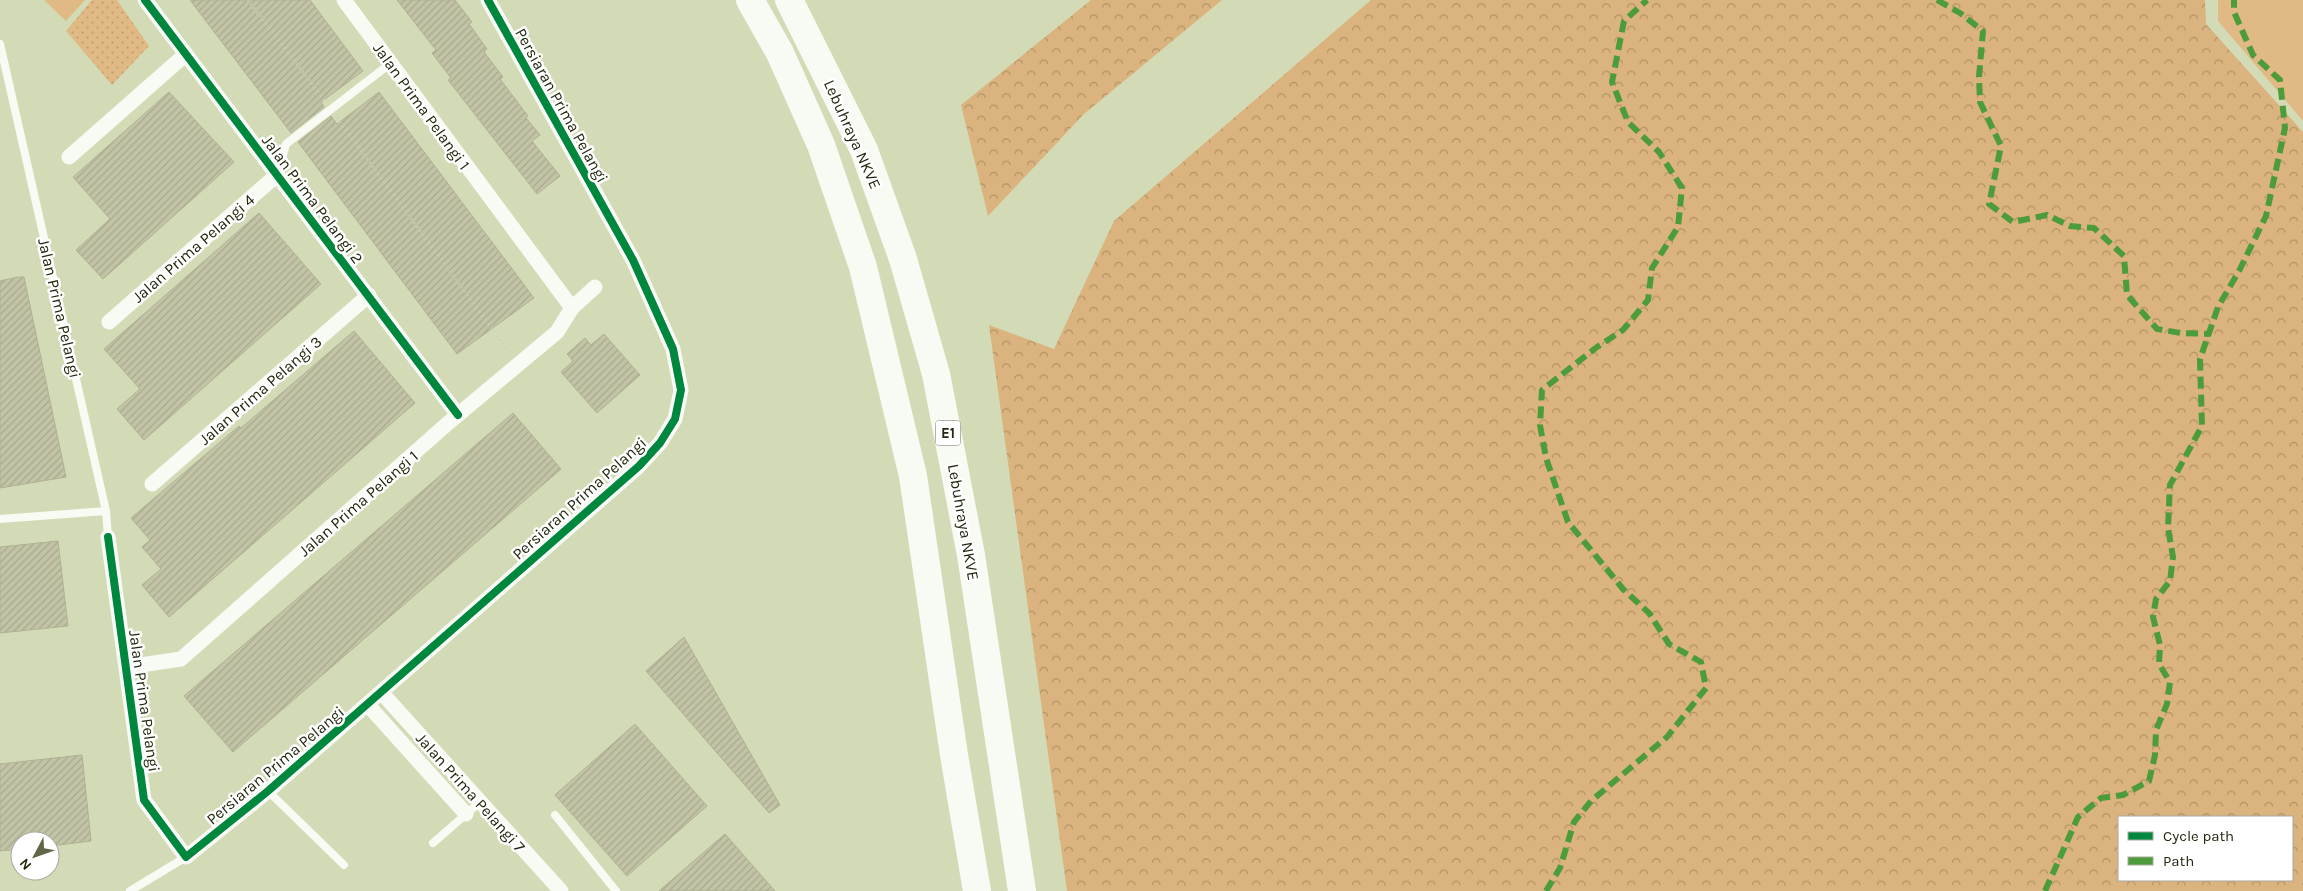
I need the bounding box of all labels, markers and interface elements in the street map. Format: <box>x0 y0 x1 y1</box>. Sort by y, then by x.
street label: Persiaran Prima Pelangi <box>511 25 612 186</box>
street label: Jalan Prima Pelangi 1 <box>369 39 474 173</box>
street label: Lebuhraya NKVE <box>820 77 885 192</box>
street label: Jalan Prima Pelangi 2 <box>258 131 367 267</box>
street label: Jalan Prima Pelangi 4 <box>128 190 258 307</box>
street label: Jalan Prima Pelangi <box>34 236 85 380</box>
street label: Jalan Prima Pelangi 3 <box>195 332 325 449</box>
road number: E1 <box>936 420 960 446</box>
street label: Persiaran Prima Pelangi <box>508 433 650 564</box>
street label: Jalan Prima Pelangi 1 <box>295 446 422 560</box>
street label: Lebuhraya NKVE <box>944 462 983 582</box>
street label: Jalan Prima Pelangi <box>125 629 164 773</box>
street label: Persiaran Prima Pelangi <box>203 702 348 828</box>
street label: Jalan Prima Pelangi 7 <box>412 729 530 856</box>
legend <box>2118 816 2293 881</box>
text: Cycle path <box>2163 827 2234 845</box>
north arrow <box>10 831 60 881</box>
text: Path <box>2163 852 2194 870</box>
text: N <box>16 855 35 874</box>

